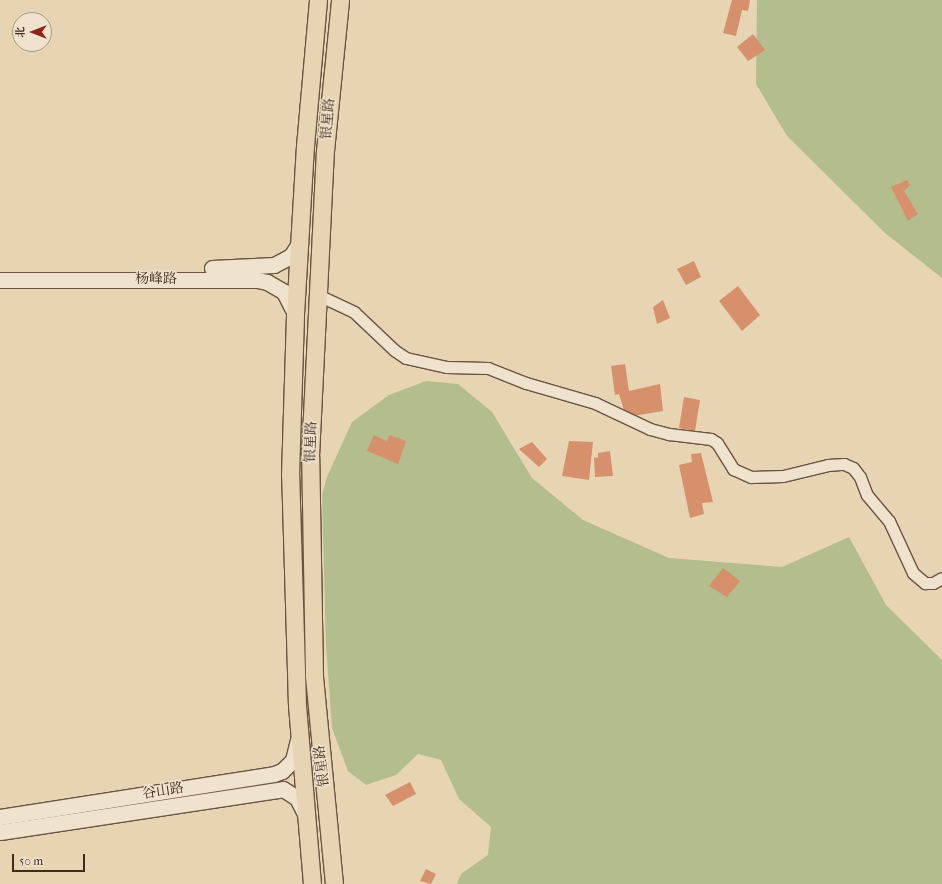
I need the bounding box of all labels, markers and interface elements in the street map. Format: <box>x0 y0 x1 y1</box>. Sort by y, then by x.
north arrow <box>12 12 52 52</box>
text: 北 <box>14 27 27 38</box>
street label: 银星路 <box>318 97 338 141</box>
street label: 杨峰路 <box>135 271 177 287</box>
street label: 银星路 <box>302 421 320 463</box>
street label: 银星路 <box>311 744 333 788</box>
street label: 谷山路 <box>141 779 185 803</box>
scale bar <box>14 846 87 872</box>
text: 50 m <box>19 854 43 868</box>

